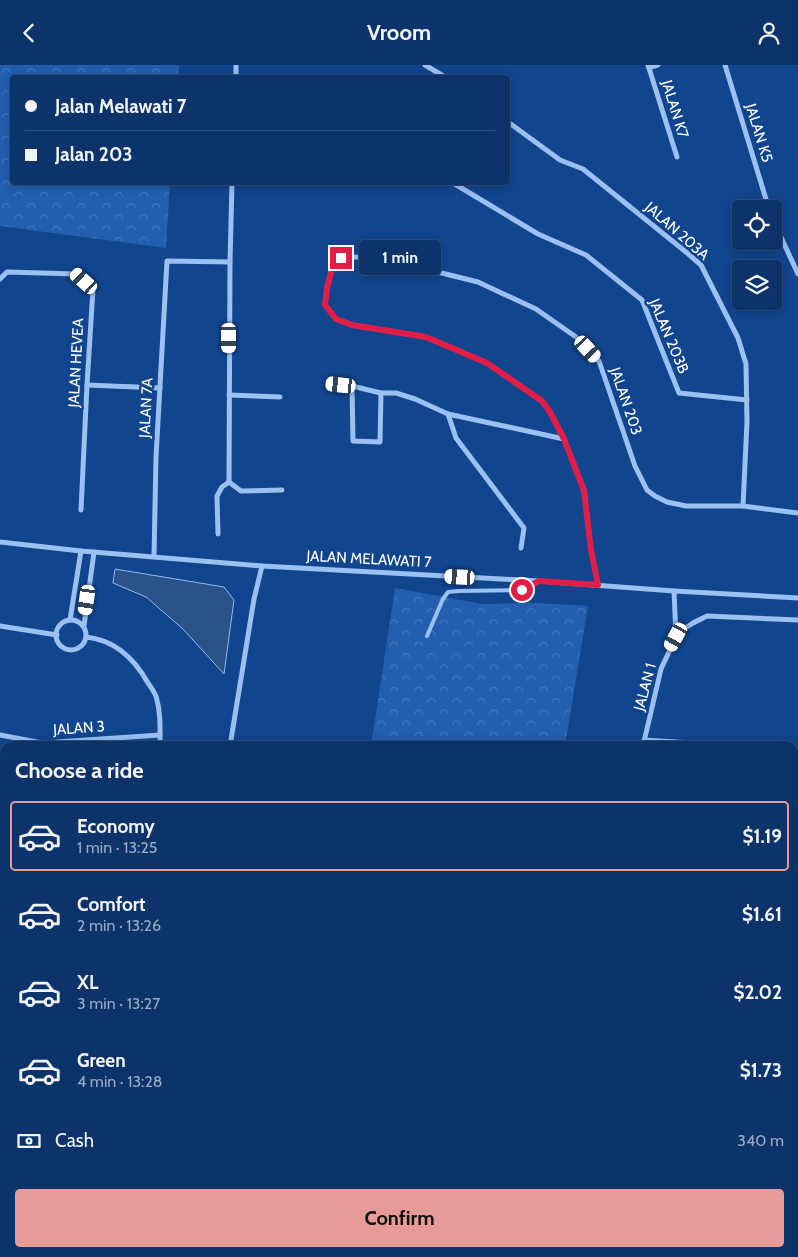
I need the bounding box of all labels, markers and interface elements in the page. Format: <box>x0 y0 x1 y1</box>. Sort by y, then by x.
icon: back <box>15 19 43 47</box>
text: Vroom <box>367 19 431 46</box>
icon: person <box>755 19 783 47</box>
street label: JALAN K7 <box>657 77 692 141</box>
text: Jalan Melawati 7 <box>55 95 187 118</box>
street label: JALAN K5 <box>741 101 776 164</box>
text: Jalan 203 <box>55 143 133 166</box>
street label: JALAN 203A <box>640 197 713 264</box>
map controls <box>732 200 782 310</box>
button: locate <box>732 200 782 250</box>
callout: 1 min <box>358 241 441 275</box>
route end <box>330 247 352 269</box>
text: 1 min <box>382 248 418 267</box>
button: layers <box>732 260 782 310</box>
car <box>67 265 100 297</box>
street label: JALAN 203B <box>645 295 693 376</box>
street label: JALAN HEVEA <box>65 317 87 409</box>
car <box>221 323 236 353</box>
car <box>572 333 603 365</box>
street label: JALAN 203 <box>606 364 646 437</box>
car <box>325 376 356 394</box>
street label: JALAN 7A <box>135 377 157 439</box>
street label: JALAN MELAWATI 7 <box>305 547 432 571</box>
car <box>444 569 475 585</box>
route start <box>511 579 533 601</box>
car <box>77 584 96 616</box>
car <box>662 620 689 654</box>
street label: JALAN 1 <box>630 661 660 714</box>
street label: JALAN 3 <box>52 717 106 739</box>
text: Choose a ride <box>15 757 144 784</box>
icon: car <box>17 814 62 859</box>
text: Economy <box>77 815 155 838</box>
text: $1.19 <box>742 825 782 848</box>
text: 1 min · 13:25 <box>77 838 157 857</box>
icon: car <box>17 892 62 937</box>
text: Comfort <box>77 893 146 916</box>
text: $1.61 <box>742 903 782 926</box>
text: 2 min · 13:26 <box>77 916 161 935</box>
icon: car <box>17 970 62 1015</box>
text: XL <box>77 971 98 994</box>
text: $2.02 <box>733 981 782 1004</box>
text: 3 min · 13:27 <box>77 994 160 1013</box>
icon: car <box>17 1048 62 1093</box>
text: Green <box>77 1049 126 1072</box>
text: $1.73 <box>740 1059 782 1082</box>
text: 4 min · 13:28 <box>77 1072 163 1091</box>
icon: cash <box>15 1127 43 1155</box>
text: Cash <box>55 1129 94 1152</box>
text: 340 m <box>737 1131 784 1150</box>
button: Confirm <box>15 1189 784 1247</box>

